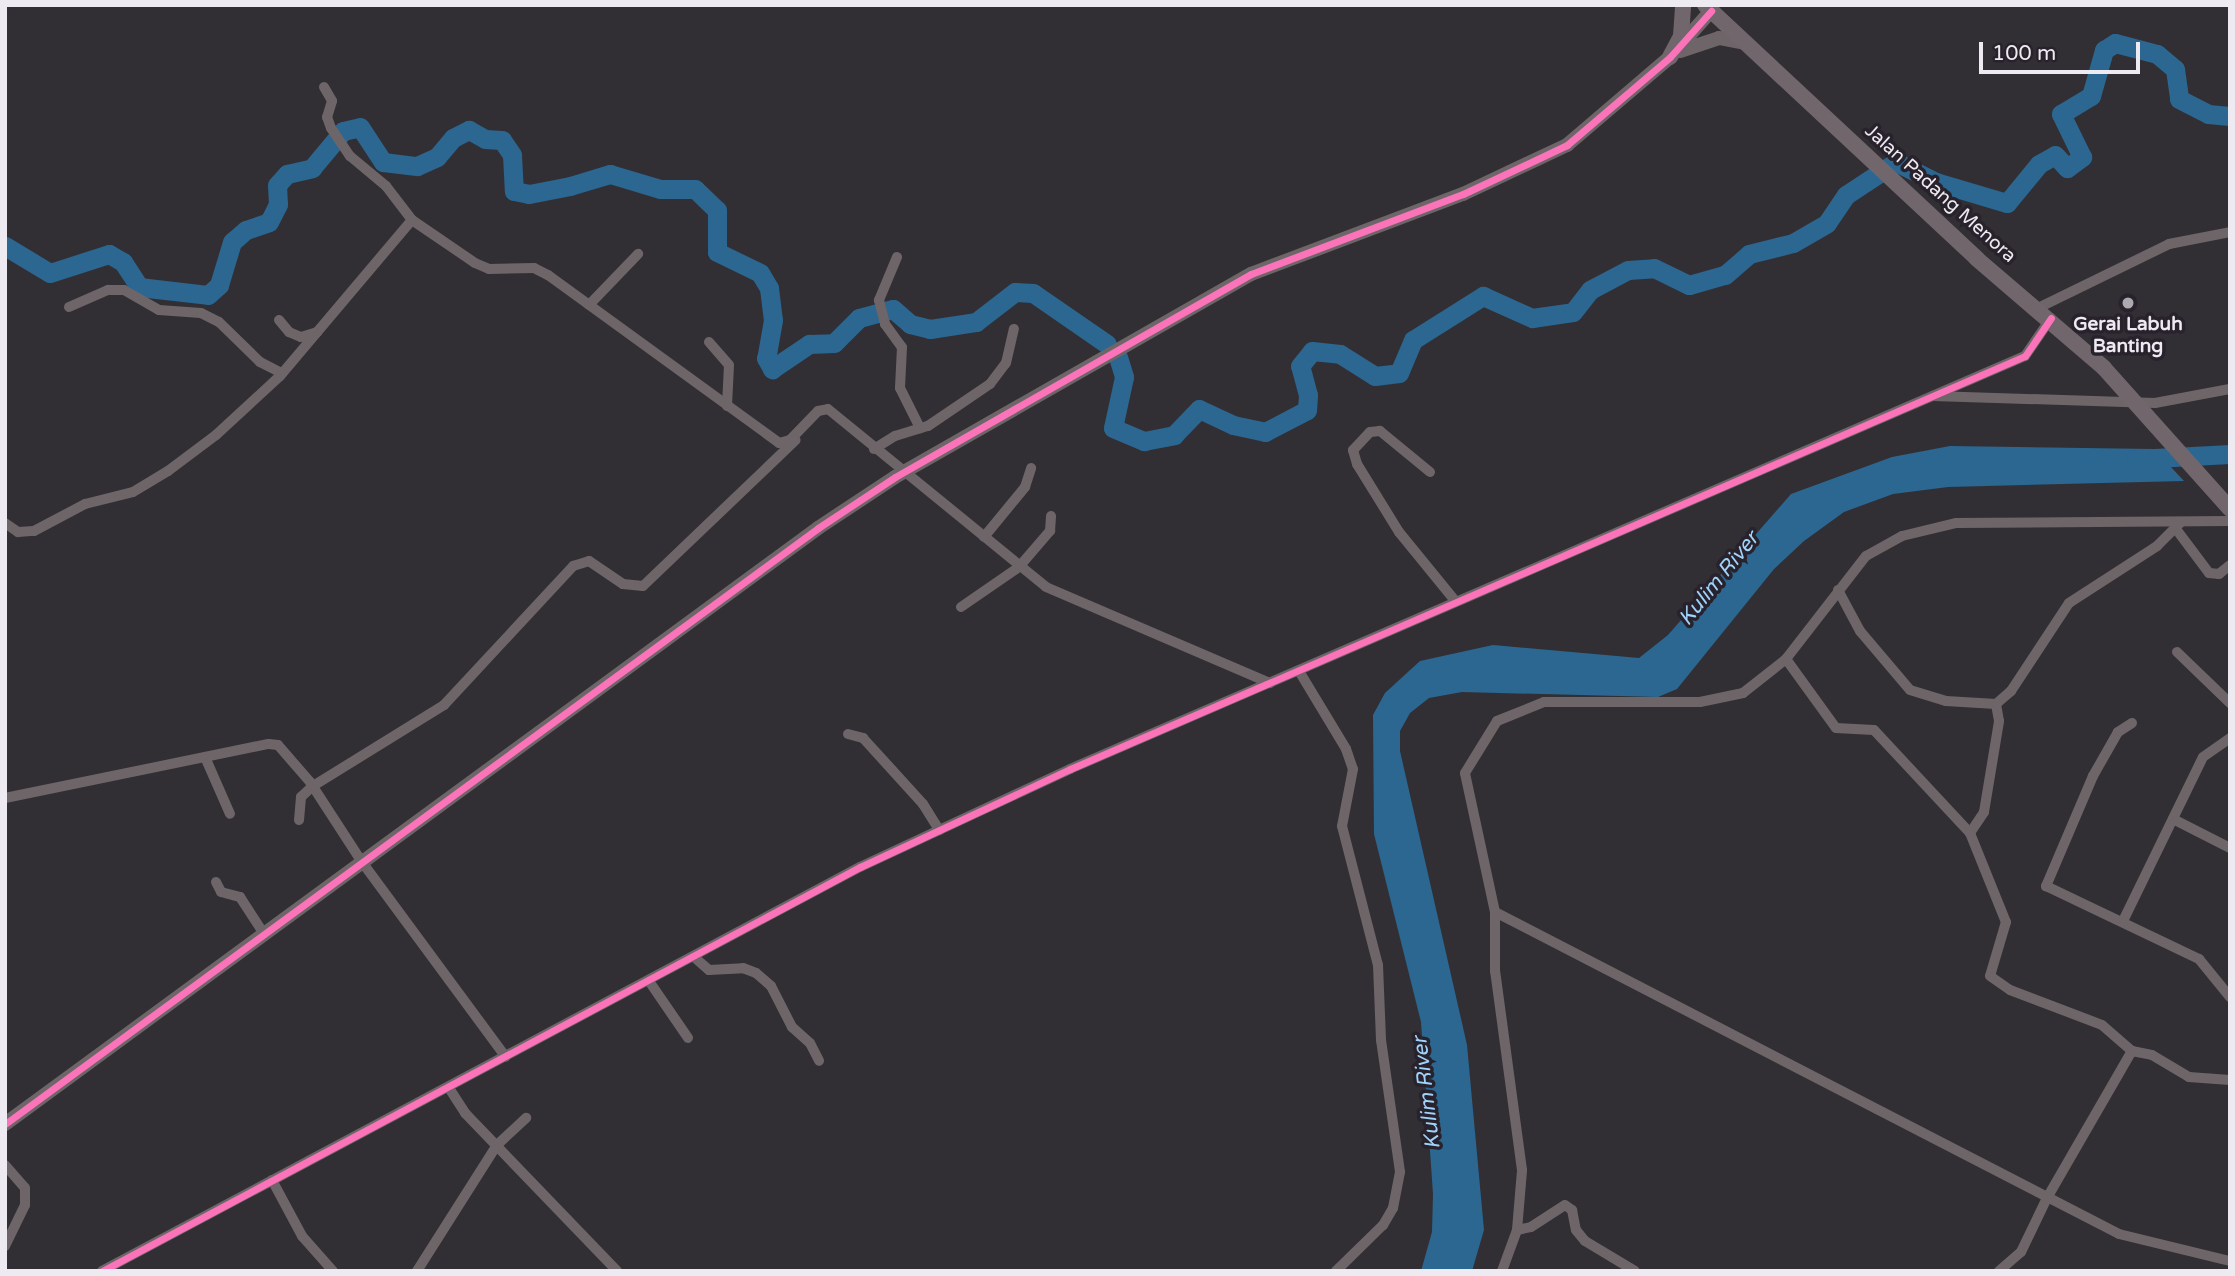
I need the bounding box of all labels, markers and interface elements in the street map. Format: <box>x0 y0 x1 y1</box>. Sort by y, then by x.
scale bar <box>1983 28 2144 72</box>
text: 100 m <box>1992 41 2056 66</box>
street label: Jalan Padang Menora <box>1860 120 2020 268</box>
marker: Gerai Labuh Banting <box>2120 295 2136 311</box>
place label: Gerai Labuh Banting <box>2073 314 2183 358</box>
water label: Kulim River <box>1674 527 1764 631</box>
water label: Kulim River <box>1408 1035 1446 1151</box>

